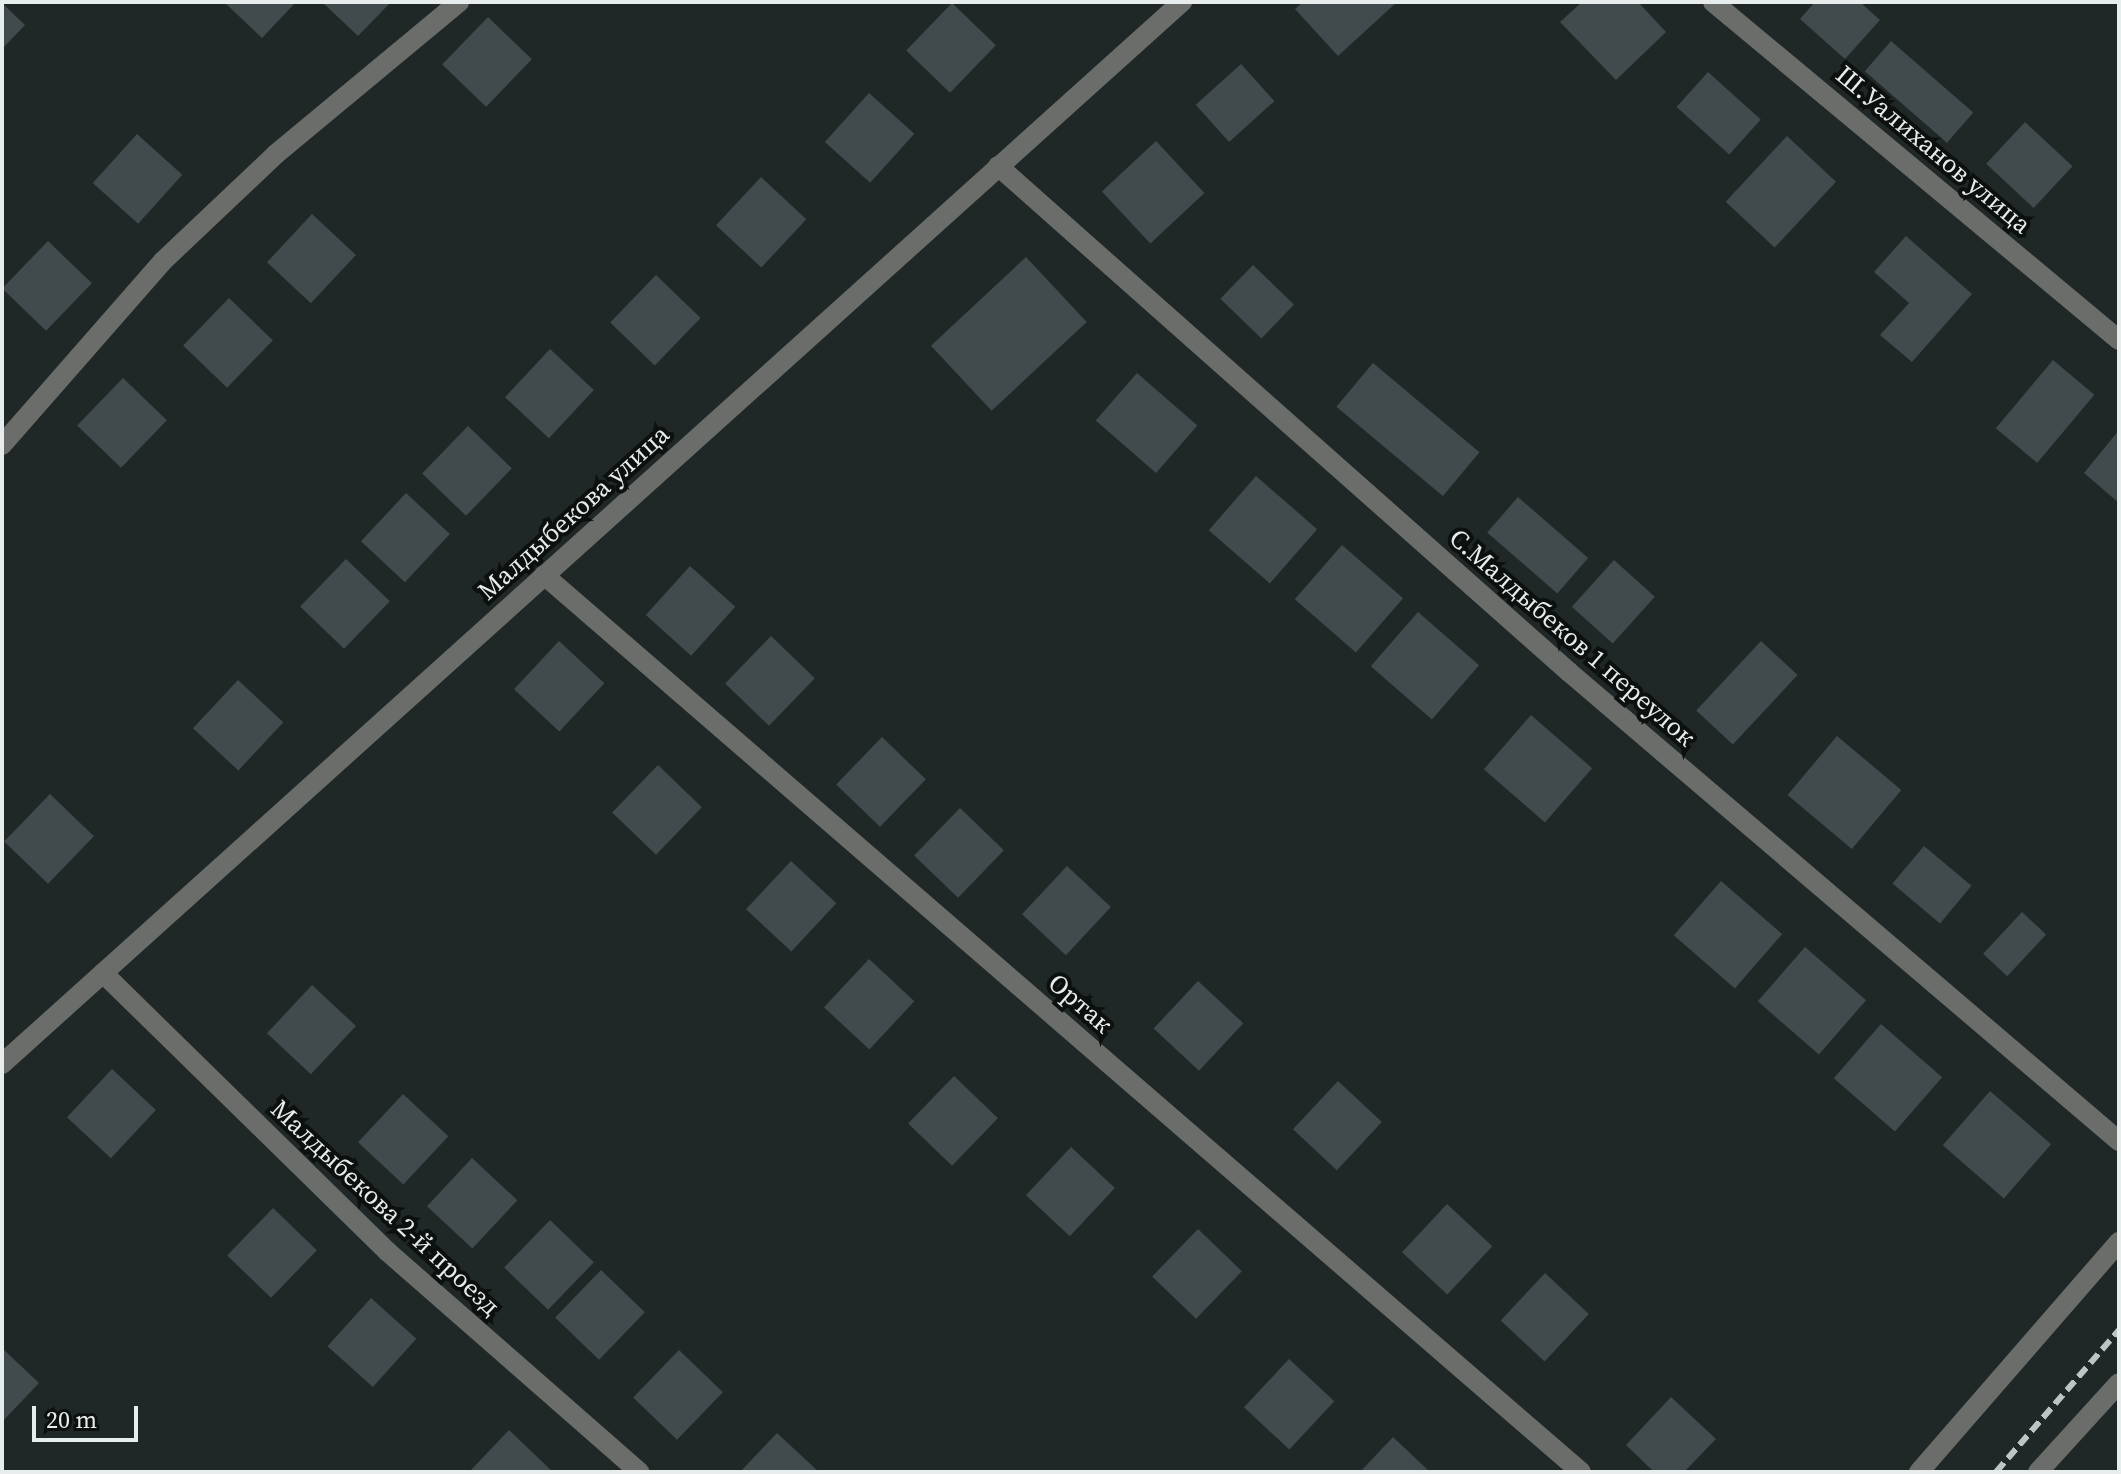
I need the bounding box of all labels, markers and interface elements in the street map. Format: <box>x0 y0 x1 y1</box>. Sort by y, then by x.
street label: Ш.Уалиханов улица <box>1829 59 2037 241</box>
street label: Малдыбекова улица <box>472 419 676 607</box>
street label: С.Малдыбеков 1 переулок <box>1443 523 1701 753</box>
street label: Ортак <box>1042 968 1118 1040</box>
street label: Малдыбекова 2-й проезд <box>264 1094 506 1322</box>
scale bar <box>36 1390 142 1440</box>
text: 20 m <box>46 1403 97 1436</box>

